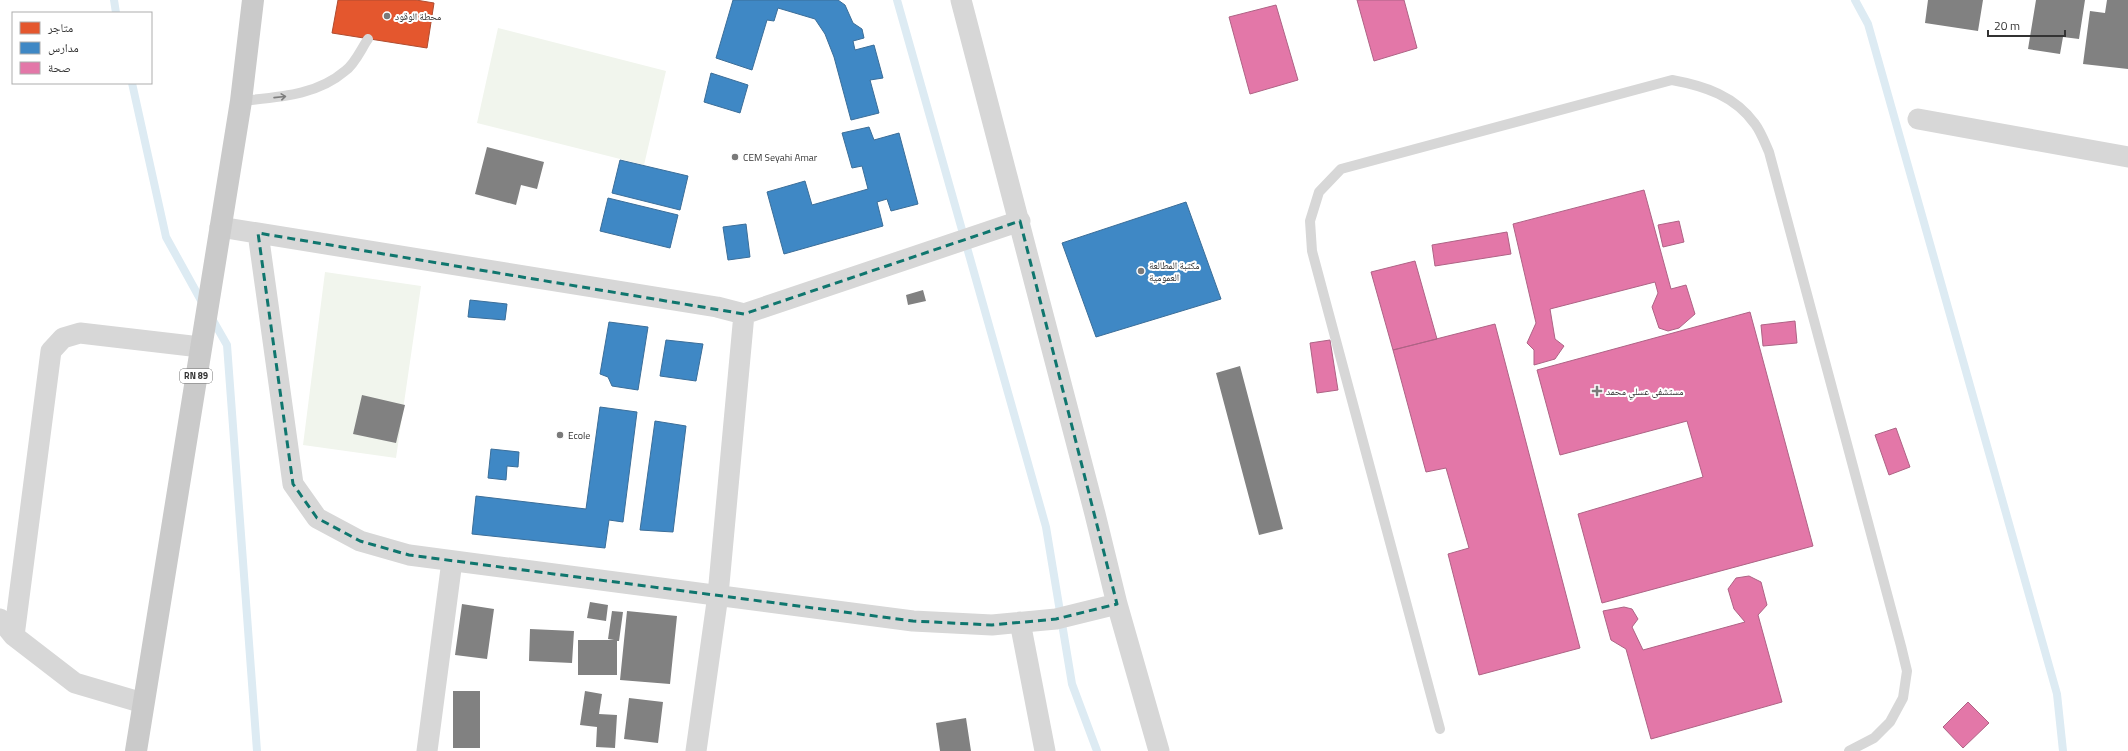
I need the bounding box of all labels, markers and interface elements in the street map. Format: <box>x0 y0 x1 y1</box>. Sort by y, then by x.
place label: محطة الوقود <box>395 9 442 24</box>
marker: محطة الوقود <box>382 11 392 21</box>
legend <box>12 12 152 84</box>
scale bar <box>1988 12 2065 38</box>
text: 20 m <box>1994 16 2020 35</box>
text: متاجر <box>47 18 73 37</box>
text: مدارس <box>48 38 79 57</box>
text: صحة <box>48 58 71 77</box>
one-way arrow <box>273 93 286 101</box>
place label: CEM Seyahi Amar <box>743 150 818 165</box>
marker: CEM Seyahi Amar <box>730 152 740 162</box>
place label: مكتبة المطالعة العمومية <box>1149 258 1200 285</box>
marker: مكتبة المطالعة العمومية <box>1136 266 1146 276</box>
road number: RN 89 <box>180 369 212 383</box>
place label: مستشفى عسلي محمد <box>1606 384 1684 400</box>
marker: مستشفى عسلي محمد <box>1591 385 1603 397</box>
place label: Ecole <box>568 428 590 443</box>
marker: Ecole <box>555 430 565 440</box>

